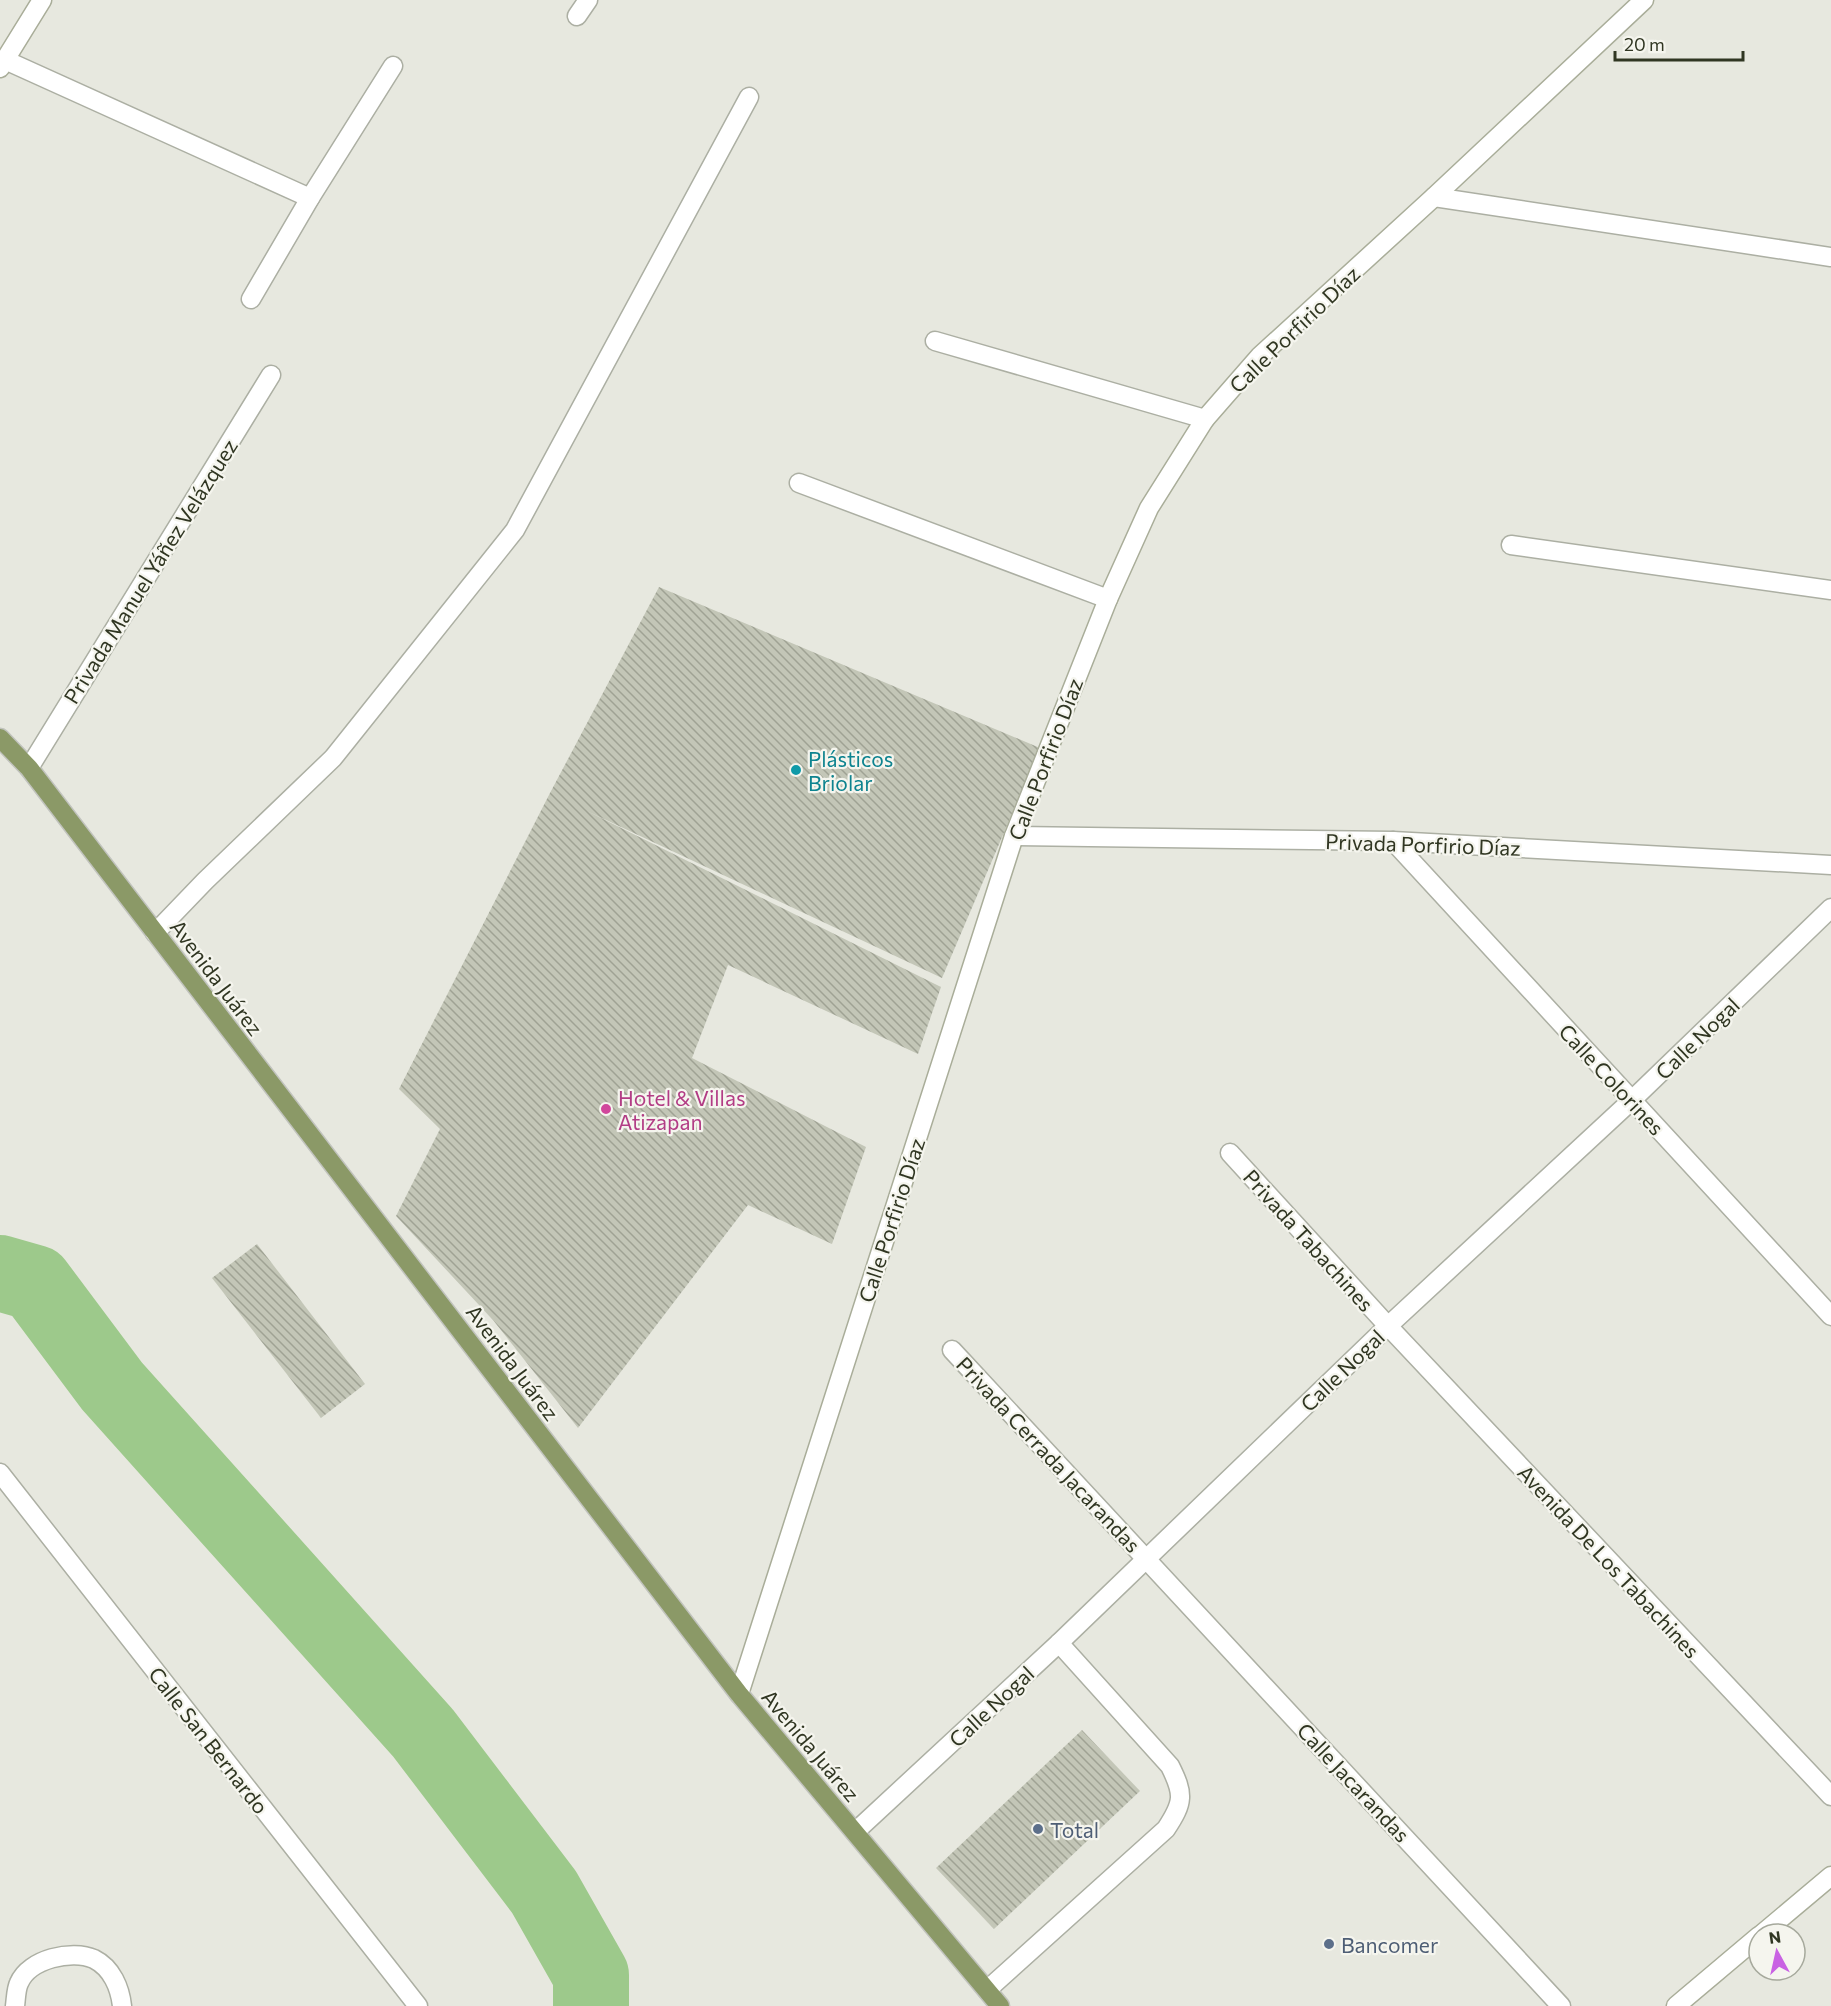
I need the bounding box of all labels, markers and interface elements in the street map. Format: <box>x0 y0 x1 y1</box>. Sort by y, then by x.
scale bar <box>1615 24 1742 62</box>
text: 20 m <box>1624 33 1665 55</box>
street label: Calle Porfirio Díaz <box>1224 261 1364 397</box>
street label: Privada Manuel Yáñez Velázquez <box>58 434 242 708</box>
street label: Calle Porfirio Díaz <box>1003 675 1087 843</box>
place label: Plásticos Briolar <box>808 746 893 795</box>
marker: Plásticos Briolar <box>789 763 803 777</box>
street label: Privada Porfirio Díaz <box>1325 828 1521 860</box>
street label: Avenida Juárez <box>165 914 269 1040</box>
street label: Calle Nogal <box>1650 992 1744 1084</box>
street label: Calle Colorines <box>1554 1018 1670 1140</box>
place label: Hotel & Villas Atizapan <box>618 1085 745 1134</box>
marker: Hotel & Villas Atizapan <box>599 1102 613 1116</box>
street label: Calle Porfirio Díaz <box>853 1135 929 1305</box>
street label: Privada Tabachines <box>1239 1164 1379 1316</box>
street label: Avenida Juárez <box>461 1299 565 1425</box>
street label: Calle Nogal <box>1295 1324 1389 1416</box>
street label: Privada Cerrada Jacarandas <box>952 1351 1146 1557</box>
street label: Avenida De Los Tabachines <box>1513 1459 1705 1663</box>
street label: Calle Nogal <box>943 1660 1039 1752</box>
street label: Calle San Bernardo <box>144 1662 274 1818</box>
street label: Avenida Juárez <box>757 1684 865 1806</box>
street label: Calle Jacarandas <box>1293 1717 1415 1847</box>
place label: Total <box>1050 1817 1099 1842</box>
marker: Total <box>1031 1822 1045 1836</box>
north arrow <box>1747 1922 1807 1982</box>
text: N <box>1768 1926 1782 1947</box>
place label: Bancomer <box>1341 1932 1438 1957</box>
marker: Bancomer <box>1322 1937 1336 1951</box>

